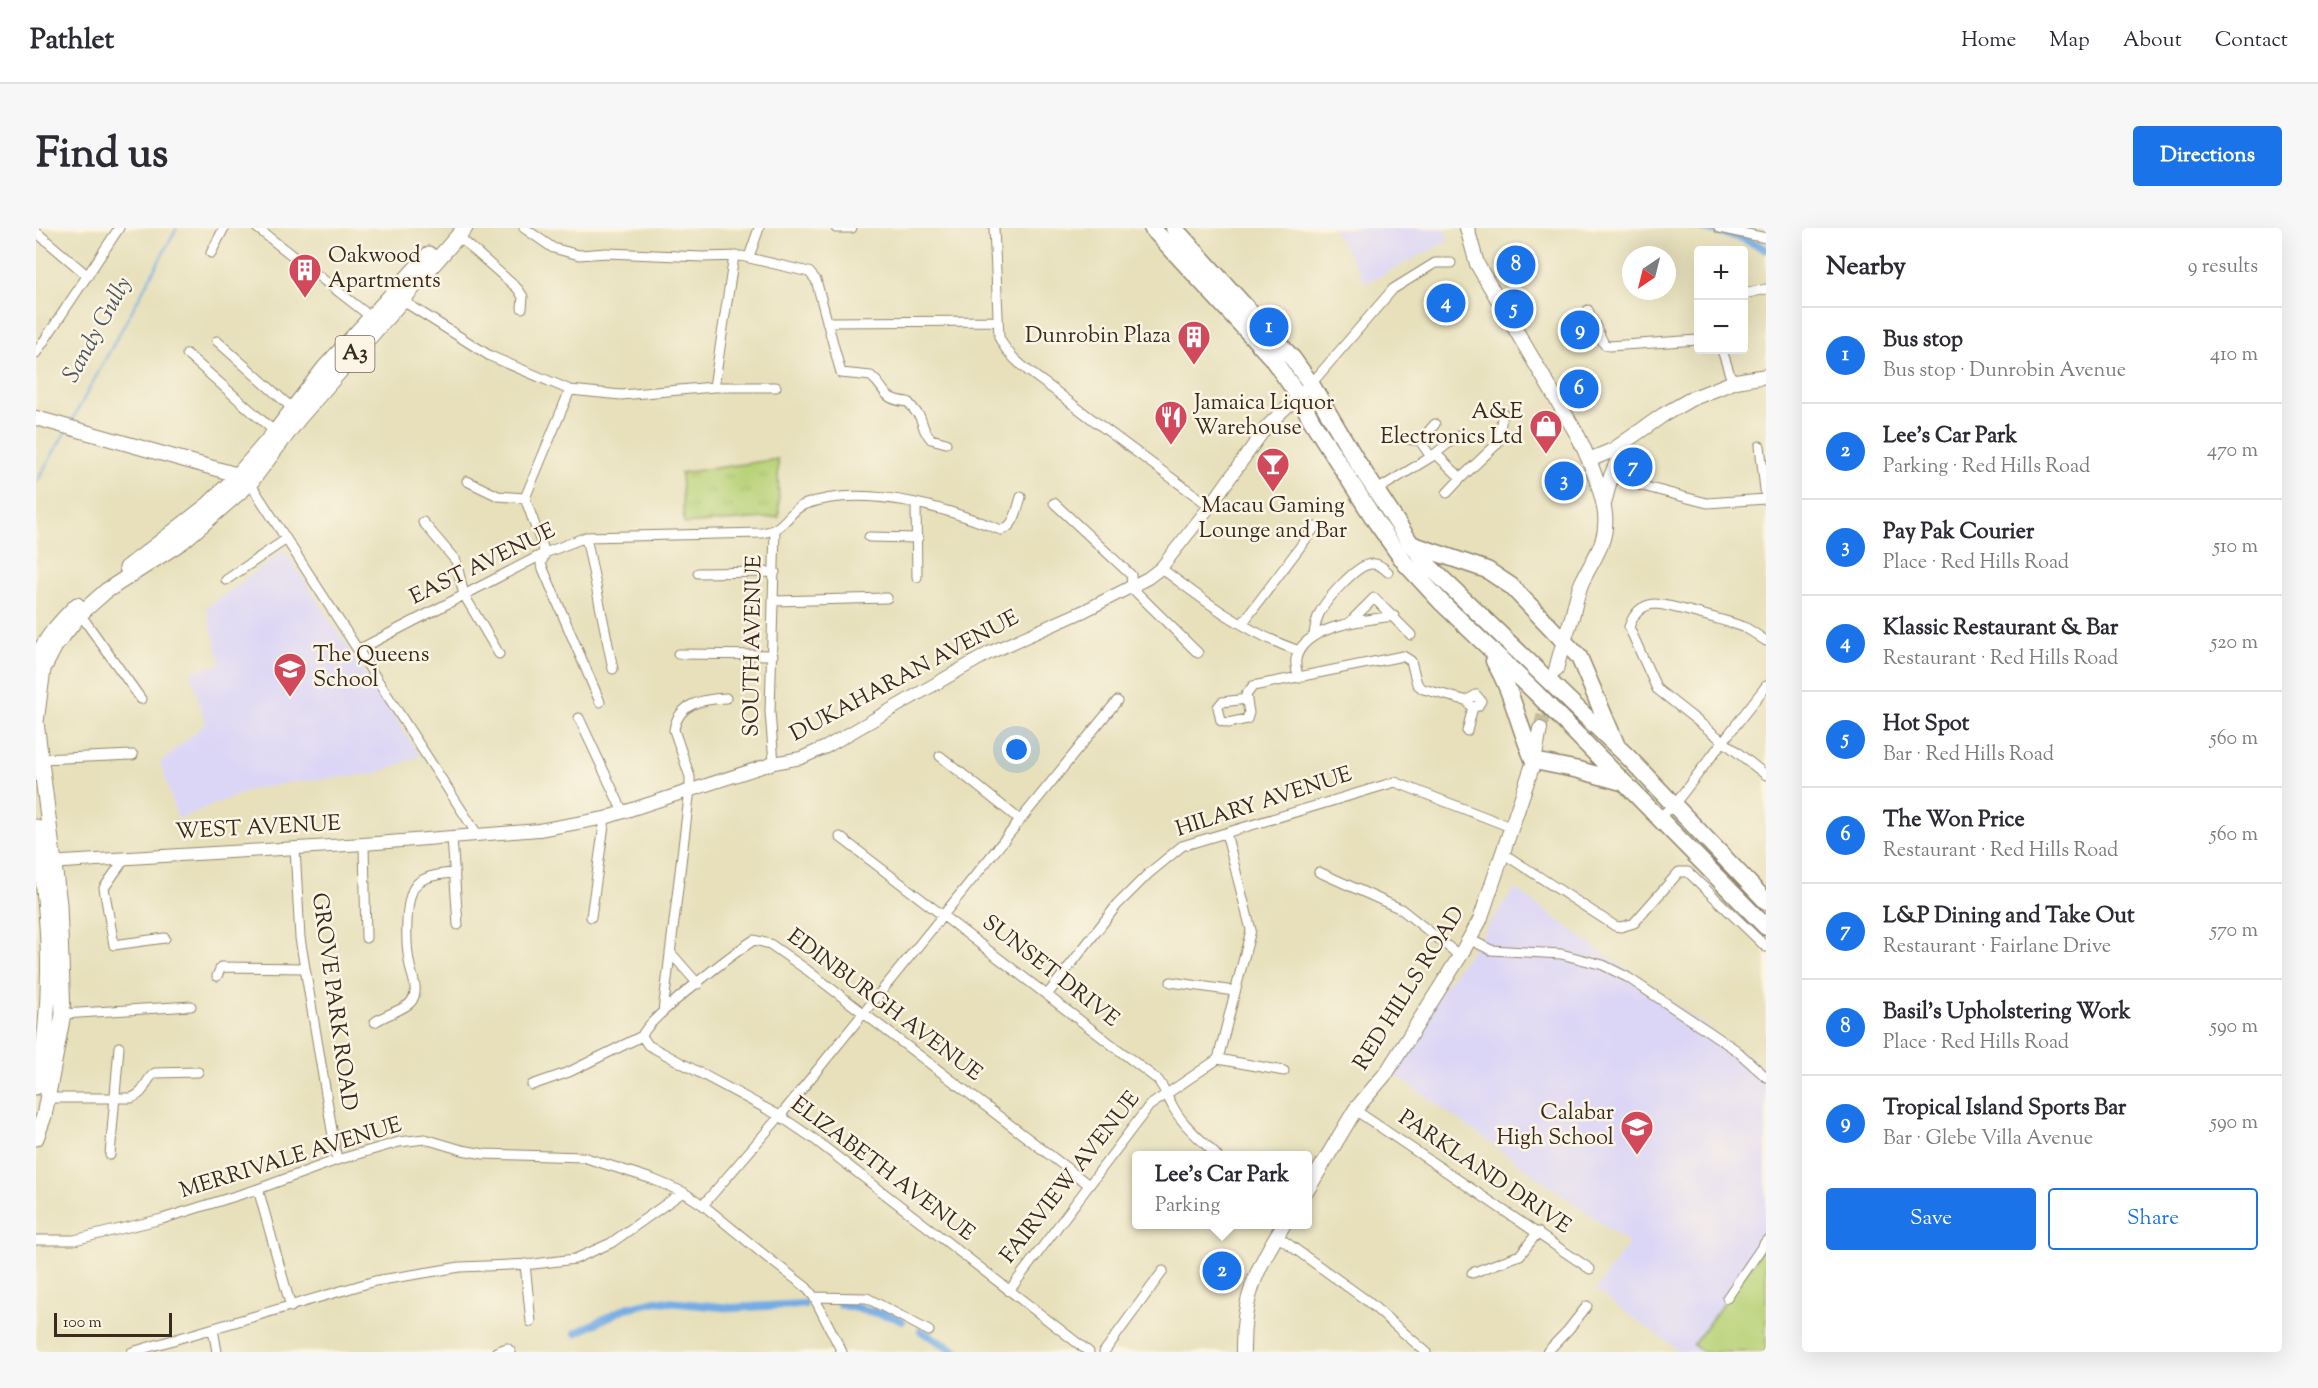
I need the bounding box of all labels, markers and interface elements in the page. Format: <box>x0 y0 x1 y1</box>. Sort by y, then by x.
text: Pathlet <box>30 21 114 61</box>
text: Home <box>1961 26 2016 56</box>
text: Map <box>2049 26 2090 56</box>
text: About <box>2123 26 2182 56</box>
text: Contact <box>2215 26 2288 56</box>
text: Find us <box>36 126 168 186</box>
button: Directions <box>2133 126 2282 186</box>
place label: Oakwood Apartments <box>328 241 441 298</box>
pin: 8 <box>1496 243 1536 288</box>
north arrow <box>1622 246 1676 300</box>
map controls <box>1694 246 1748 354</box>
button: + <box>1694 246 1748 300</box>
text: Nearby <box>1826 249 1906 286</box>
building icon: Oakwood Apartments <box>287 252 323 299</box>
text: 9 results <box>2188 253 2258 282</box>
water label: Sandy Gully <box>55 271 141 389</box>
pin: 4 <box>1426 280 1466 326</box>
pin: 5 <box>1494 286 1534 332</box>
button: − <box>1694 300 1748 354</box>
pin: 1 <box>1250 304 1288 350</box>
pin: 9 <box>1560 308 1600 352</box>
building icon: Dunrobin Plaza <box>1176 319 1212 366</box>
place label: Dunrobin Plaza <box>1025 321 1171 353</box>
text: Bus stop <box>1883 325 1963 357</box>
road number: A3 <box>336 336 374 372</box>
text: 1 <box>1842 341 1849 370</box>
text: 410 m <box>2210 341 2258 370</box>
text: Bus stop · Dunrobin Avenue <box>1883 357 2126 386</box>
pin: 6 <box>1560 366 1598 412</box>
place label: Jamaica Liquor Warehouse <box>1193 388 1334 445</box>
place label: A&E Electronics Ltd <box>1380 397 1523 454</box>
restaurant icon: Jamaica Liquor Warehouse <box>1153 399 1189 446</box>
shop icon: A&E Electronics Ltd <box>1528 408 1564 455</box>
text: Lee's Car Park <box>1883 421 2017 453</box>
text: 2 <box>1841 437 1850 466</box>
text: 470 m <box>2207 437 2258 466</box>
pin: 7 <box>1614 444 1652 490</box>
bar icon: Macau Gaming Lounge and Bar <box>1255 446 1291 493</box>
text: Parking · Red Hills Road <box>1883 453 2090 482</box>
pin: 3 <box>1544 458 1583 504</box>
place label: Macau Gaming Lounge and Bar <box>1199 491 1347 548</box>
street label: EAST AVENUE <box>405 516 561 614</box>
text: Pay Pak Courier <box>1883 517 2034 549</box>
text: 3 <box>1841 533 1850 562</box>
text: 510 m <box>2213 533 2258 562</box>
text: Place · Red Hills Road <box>1883 549 2069 578</box>
street label: SOUTH AVENUE <box>736 555 772 737</box>
street label: DUKAHARAN AVENUE <box>785 603 1025 751</box>
text: Klassic Restaurant & Bar <box>1883 613 2118 645</box>
text: 4 <box>1840 629 1851 658</box>
text: 520 m <box>2210 629 2258 658</box>
place label: The Queens School <box>313 640 429 697</box>
text: Restaurant · Red Hills Road <box>1883 645 2118 674</box>
school or university icon: The Queens School <box>272 651 308 698</box>
text: Hot Spot <box>1883 709 1969 741</box>
text: 5 <box>1842 725 1849 754</box>
text: 560 m <box>2210 725 2258 754</box>
your location <box>1002 735 1031 764</box>
text: Bar · Red Hills Road <box>1883 741 2054 770</box>
street label: HILARY AVENUE <box>1172 759 1356 847</box>
text: The Won Price <box>1883 805 2025 837</box>
street label: WEST AVENUE <box>174 809 342 849</box>
text: 6 <box>1841 821 1850 850</box>
text: 560 m <box>2210 821 2258 850</box>
text: Restaurant · Red Hills Road <box>1883 837 2118 866</box>
street label: GROVE PARK ROAD <box>302 891 364 1113</box>
street label: RED HILLS ROAD <box>1347 901 1473 1077</box>
text: L&P Dining and Take Out <box>1883 901 2135 933</box>
street label: SUNSET DRIVE <box>974 908 1126 1036</box>
text: 7 <box>1840 917 1851 946</box>
text: 570 m <box>2210 917 2258 946</box>
street label: EDINBURGH AVENUE <box>780 922 988 1090</box>
text: Restaurant · Fairlane Drive <box>1883 933 2111 962</box>
text: Basil's Upholstering Work <box>1883 997 2131 1029</box>
text: 8 <box>1841 1013 1851 1042</box>
text: 590 m <box>2210 1013 2258 1042</box>
text: Place · Red Hills Road <box>1883 1029 2069 1058</box>
street label: FAIRVIEW AVENUE <box>993 1085 1149 1271</box>
street label: ELIZABETH AVENUE <box>783 1090 981 1250</box>
text: Tropical Island Sports Bar <box>1883 1093 2126 1125</box>
place label: Calabar High School <box>1496 1098 1614 1155</box>
street label: PARKLAND DRIVE <box>1391 1103 1577 1243</box>
school or university icon: Calabar High School <box>1619 1109 1655 1156</box>
text: 9 <box>1841 1109 1850 1138</box>
text: 590 m <box>2210 1109 2258 1138</box>
street label: MERRIVALE AVENUE <box>176 1110 406 1208</box>
text: Bar · Glebe Villa Avenue <box>1883 1125 2093 1154</box>
popup <box>1132 1151 1312 1229</box>
text: Lee's Car Park <box>1155 1160 1289 1192</box>
button: Save <box>1826 1188 2036 1250</box>
button: Share <box>2048 1188 2258 1250</box>
text: Parking <box>1155 1192 1220 1221</box>
pin: 2 <box>1202 1248 1242 1294</box>
scale bar <box>54 1310 172 1338</box>
text: 100 m <box>63 1312 102 1335</box>

